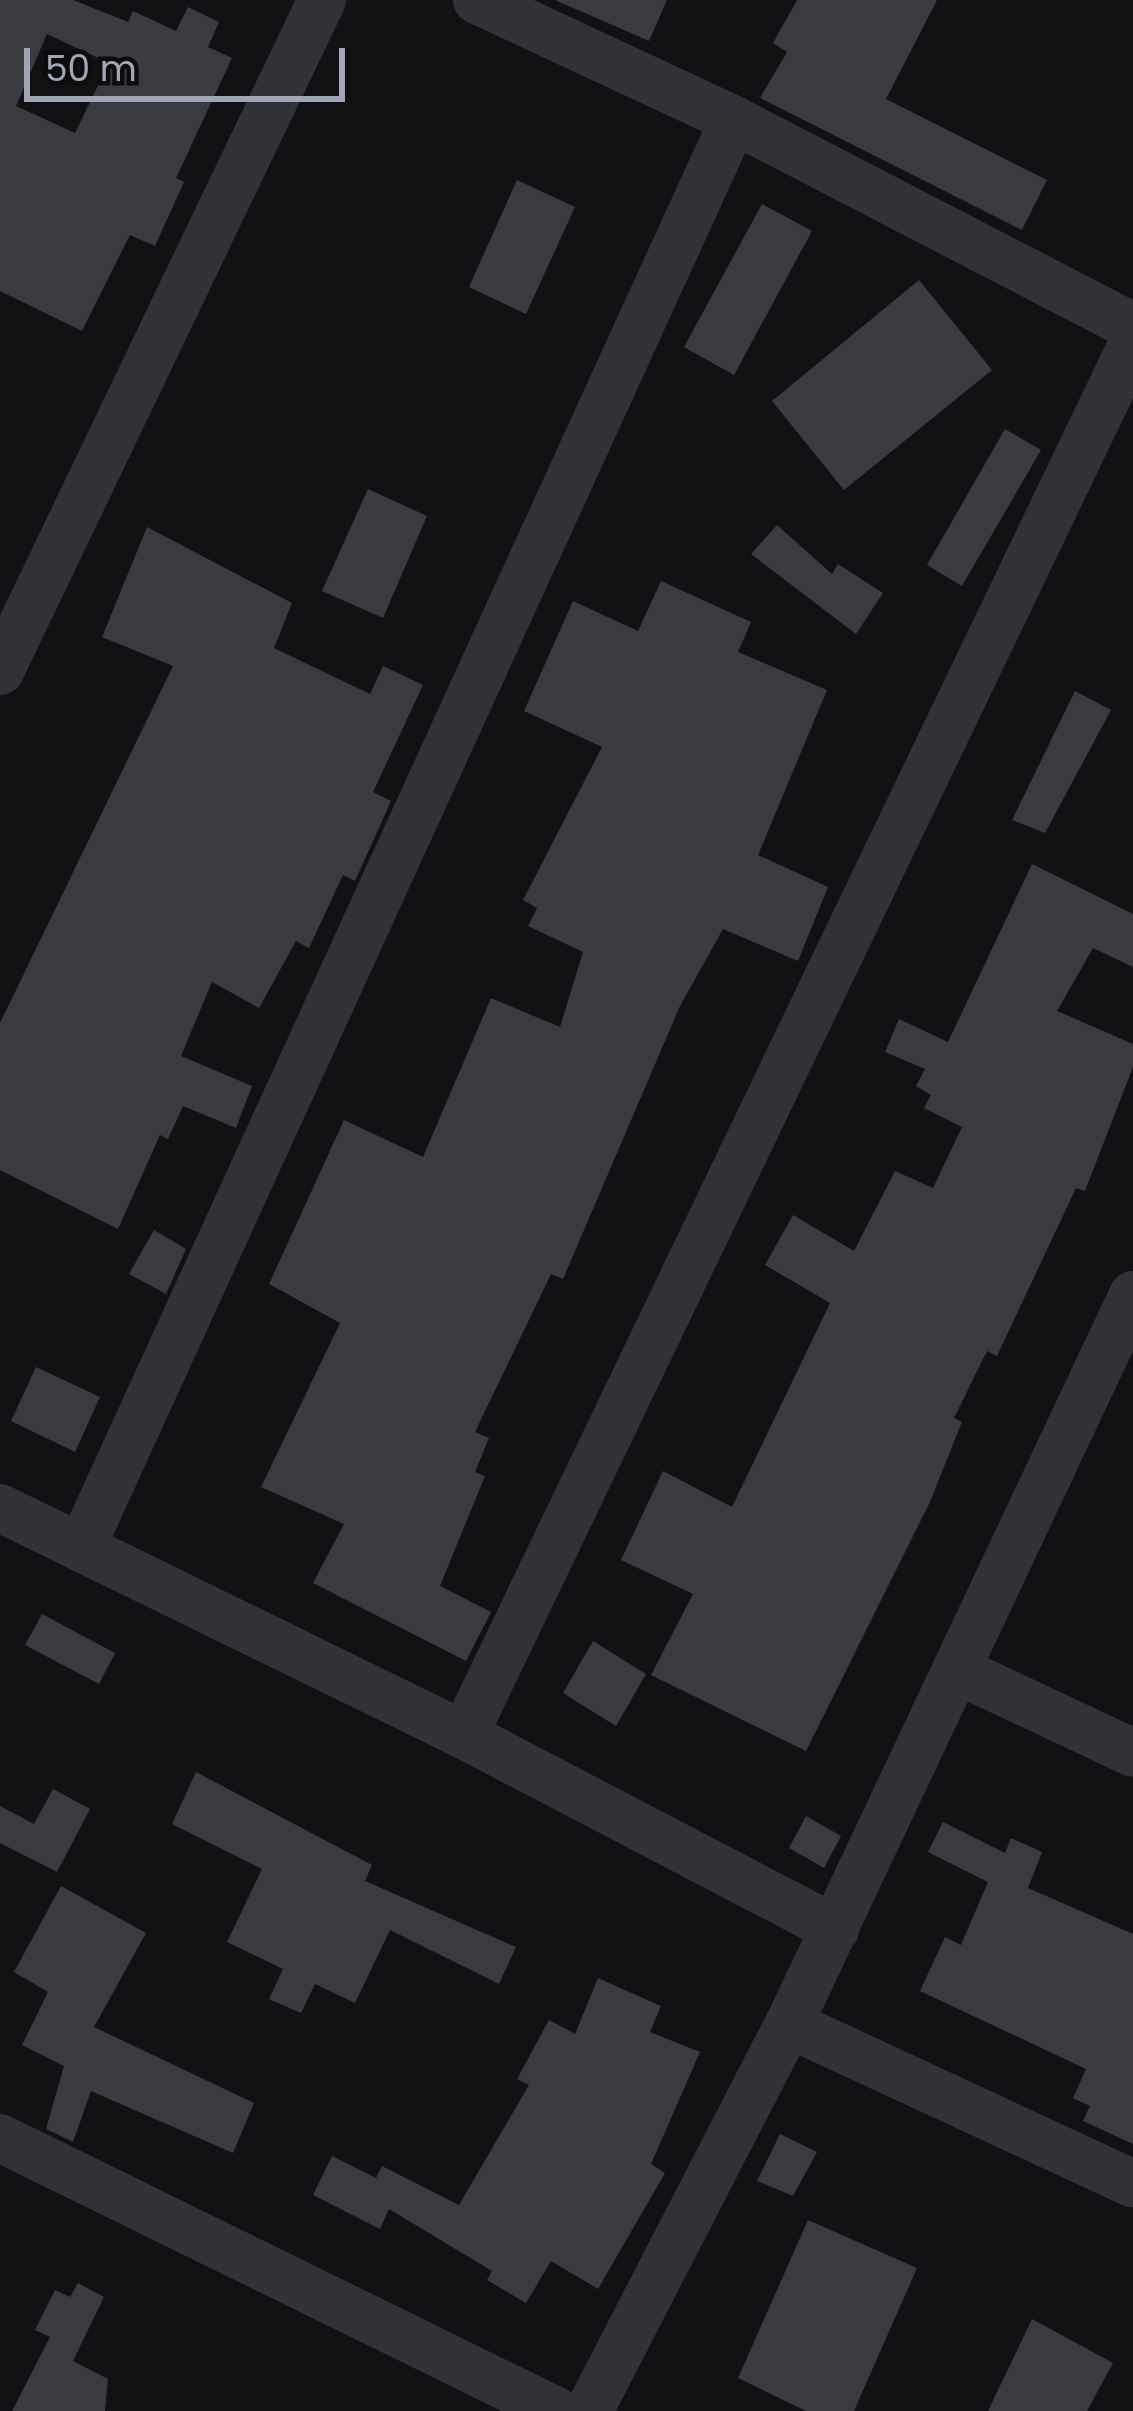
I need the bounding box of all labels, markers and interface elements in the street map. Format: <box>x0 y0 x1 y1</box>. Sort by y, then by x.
scale bar <box>30 24 351 98</box>
text: 50 m <box>45 43 137 94</box>

